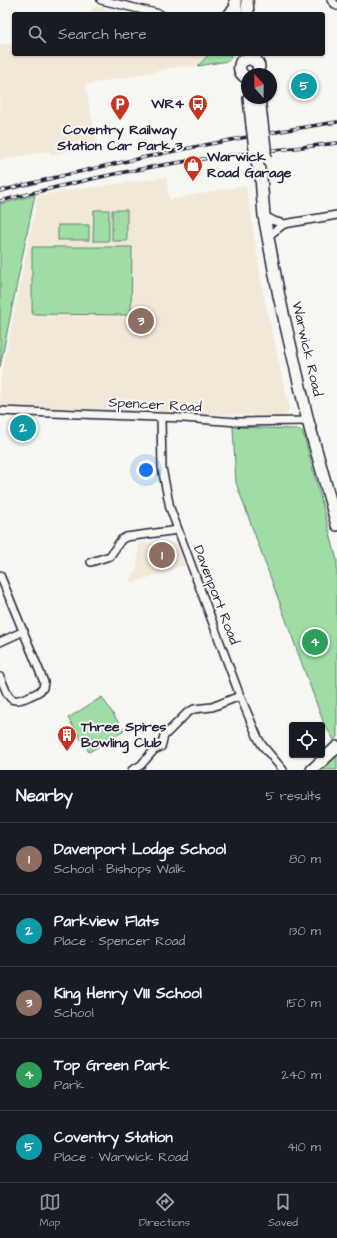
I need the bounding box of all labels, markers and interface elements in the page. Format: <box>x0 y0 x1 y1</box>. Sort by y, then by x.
search box <box>12 12 325 56</box>
icon: search <box>26 23 48 45</box>
text: Search here <box>58 24 147 45</box>
north arrow <box>241 68 277 104</box>
pin: 5 <box>291 71 317 101</box>
parking icon: Coventry Railway Station Car Park 3 <box>109 93 131 121</box>
bus stop icon: WR4 <box>187 93 209 121</box>
place label: WR4 <box>150 94 184 114</box>
place label: Coventry Railway Station Car Park 3 <box>56 120 184 156</box>
place label: Warwick Road Garage <box>206 147 292 184</box>
shop icon: Warwick Road Garage <box>182 154 204 182</box>
street label: Warwick Road <box>286 300 328 398</box>
pin: 3 <box>128 306 154 336</box>
street label: Spencer Road <box>108 393 202 417</box>
pin: 2 <box>10 413 36 443</box>
your location <box>136 460 156 480</box>
pin: 1 <box>149 540 175 570</box>
street label: Davenport Road <box>188 542 244 648</box>
pin: 4 <box>302 627 328 657</box>
place label: Three Spires Bowling Club <box>80 717 166 754</box>
map controls <box>289 722 325 758</box>
button: locate <box>289 722 325 758</box>
building icon: Three Spires Bowling Club <box>56 724 78 752</box>
text: Nearby <box>16 784 73 808</box>
text: 5 results <box>265 787 321 805</box>
text: Davenport Lodge School <box>54 839 226 860</box>
text: 1 <box>28 850 30 868</box>
text: 80 m <box>289 850 321 868</box>
text: School · Bishops Walk <box>54 860 185 878</box>
text: Parkview Flats <box>54 911 159 932</box>
text: 2 <box>25 922 33 940</box>
text: 130 m <box>289 922 321 940</box>
text: Place · Spencer Road <box>54 932 185 950</box>
text: King Henry VIII School <box>54 983 202 1004</box>
text: 3 <box>26 994 32 1012</box>
text: 150 m <box>287 994 321 1012</box>
text: School <box>54 1004 94 1022</box>
text: Top Green Park <box>54 1055 169 1076</box>
text: 4 <box>25 1066 33 1084</box>
text: 240 m <box>281 1066 321 1084</box>
text: Park <box>54 1076 84 1094</box>
text: Coventry Station <box>54 1127 173 1148</box>
text: 5 <box>24 1138 34 1156</box>
text: 410 m <box>287 1138 321 1156</box>
text: Place · Warwick Road <box>54 1148 188 1166</box>
tab: Map <box>39 1191 61 1230</box>
tab: Directions <box>139 1191 190 1230</box>
tab: Saved <box>268 1191 298 1230</box>

